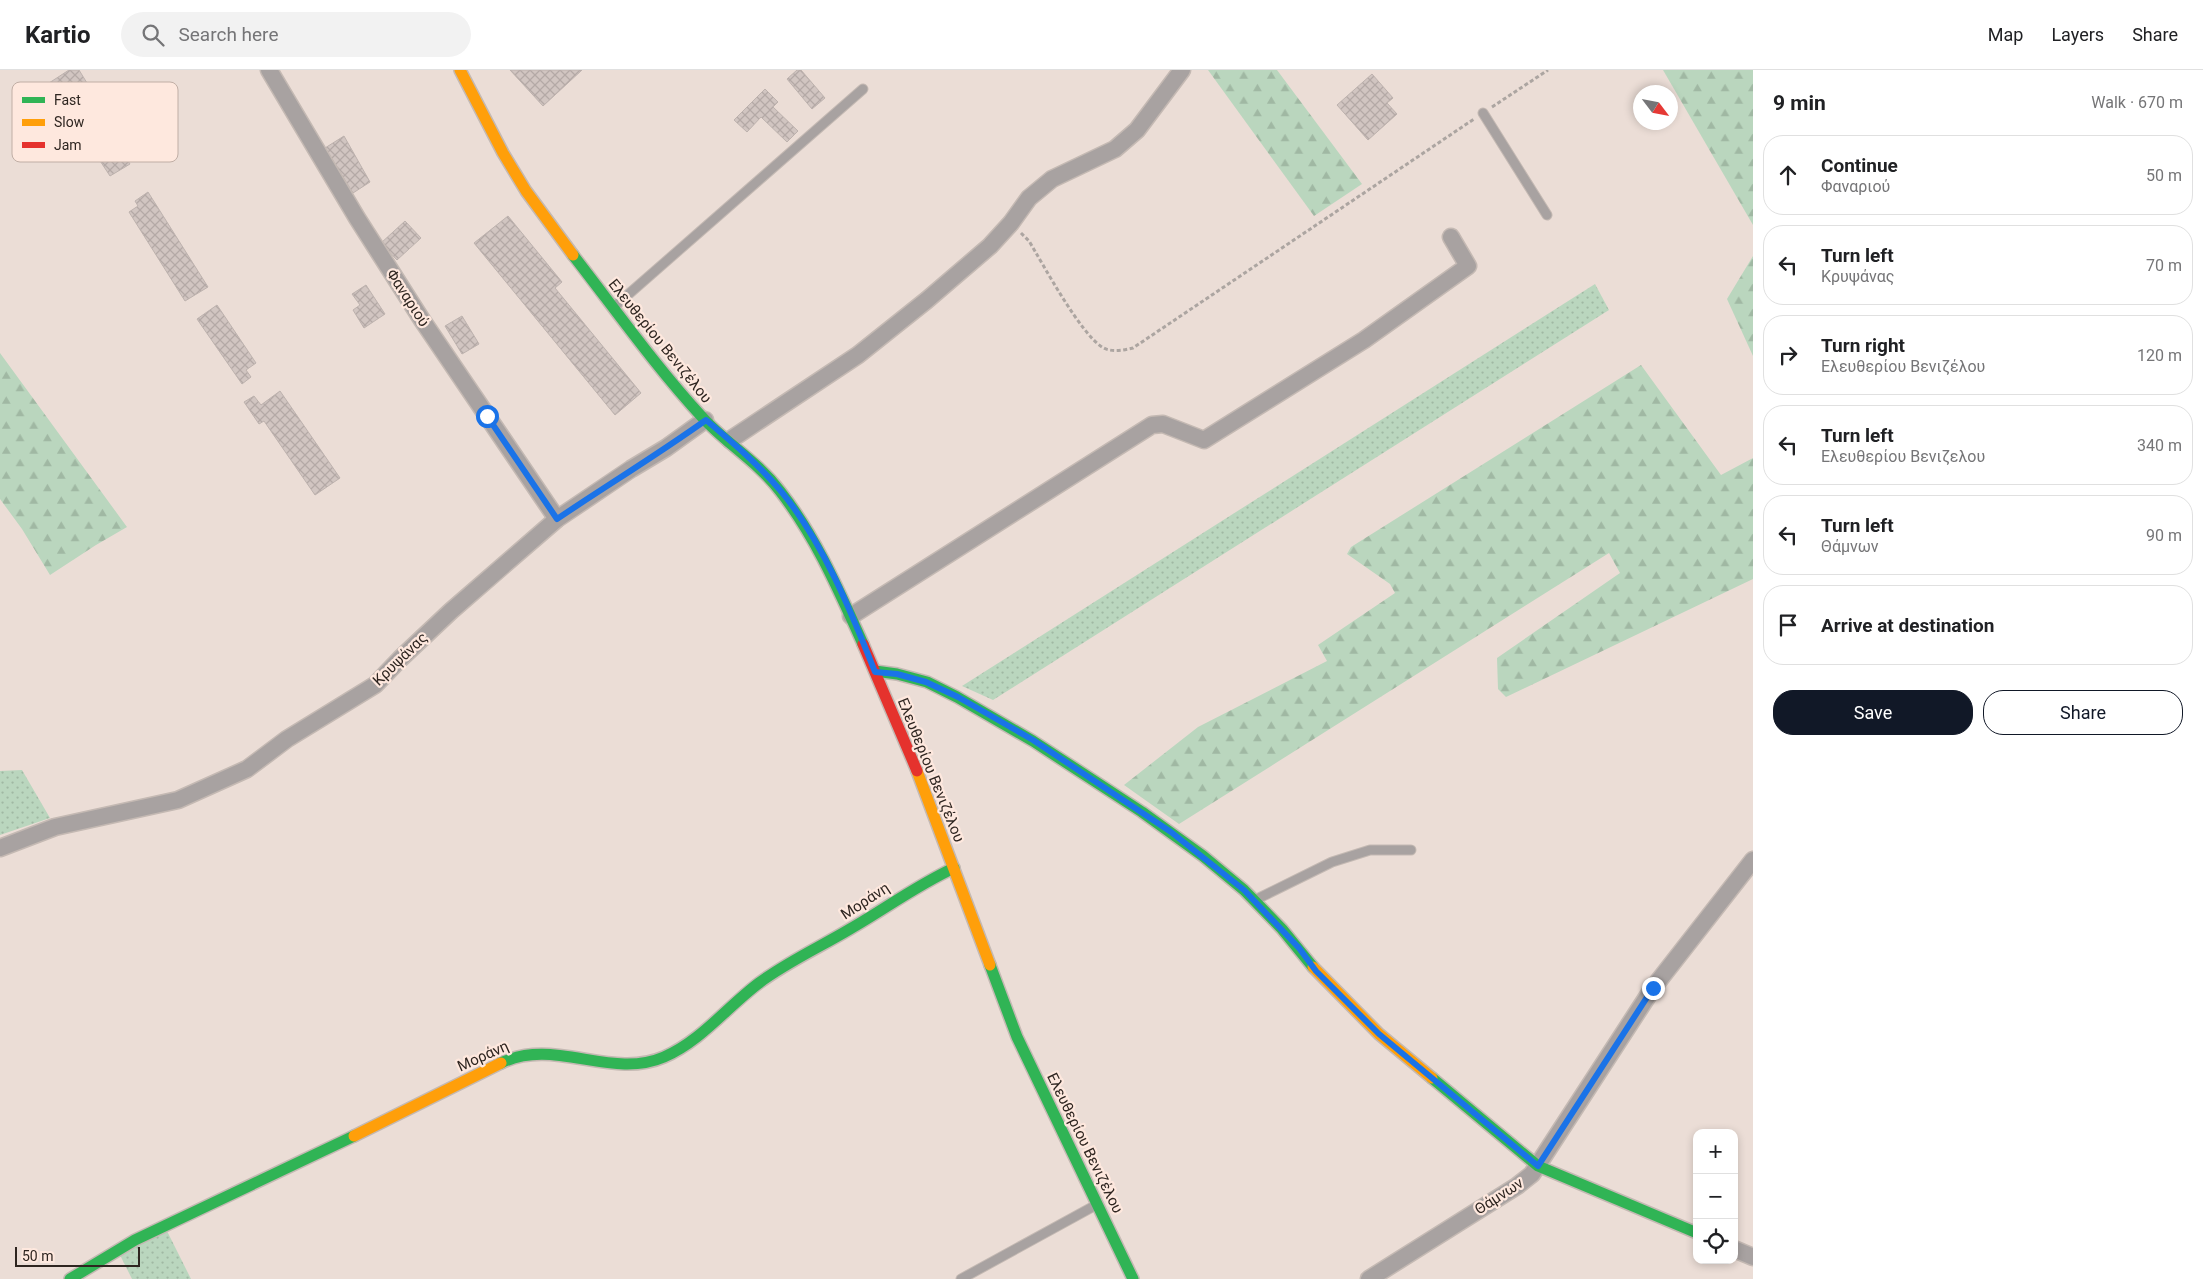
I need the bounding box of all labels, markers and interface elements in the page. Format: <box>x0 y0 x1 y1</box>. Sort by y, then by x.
search box <box>121 12 471 57</box>
text: Kartio <box>25 21 91 49</box>
icon: search <box>139 21 167 49</box>
text: Search here <box>179 23 278 46</box>
text: Map <box>1988 24 2023 45</box>
text: Layers <box>2051 24 2104 45</box>
text: Share <box>2132 24 2178 45</box>
legend <box>12 82 178 162</box>
north arrow <box>1633 85 1678 130</box>
text: 9 min <box>1773 91 1826 115</box>
text: Fast <box>54 92 81 108</box>
text: Walk · 670 m <box>2091 93 2183 112</box>
text: Slow <box>54 114 85 130</box>
text: Jam <box>54 137 82 153</box>
text: Continue <box>1821 154 1898 177</box>
icon: ahead <box>1774 161 1802 189</box>
text: 50 m <box>2146 166 2182 185</box>
text: Φαναριού <box>1821 177 1890 196</box>
text: Turn left <box>1821 244 1894 267</box>
icon: left <box>1774 251 1802 279</box>
text: 70 m <box>2146 256 2182 275</box>
street label: Φαναριού <box>383 266 433 330</box>
text: Κρυψάνας <box>1821 267 1894 286</box>
street label: Ελευθερίου Βενιζέλου <box>605 275 715 407</box>
text: Turn right <box>1821 334 1905 357</box>
icon: right <box>1774 341 1802 369</box>
text: 120 m <box>2137 346 2182 365</box>
text: Ελευθερίου Βενιζέλου <box>1821 357 1985 376</box>
route start <box>476 405 499 428</box>
text: Turn left <box>1821 424 1894 447</box>
icon: left <box>1774 431 1802 459</box>
text: 340 m <box>2137 436 2182 455</box>
text: Ελευθερίου Βενιζελου <box>1821 447 1985 466</box>
text: Turn left <box>1821 514 1894 537</box>
icon: left <box>1774 521 1802 549</box>
text: 90 m <box>2146 526 2182 545</box>
text: Θάμνων <box>1821 537 1879 556</box>
icon: arrive <box>1774 611 1802 639</box>
text: Arrive at destination <box>1821 614 1994 637</box>
street label: Κρυψάνας <box>369 629 431 689</box>
button: Save <box>1773 690 1973 735</box>
button: Share <box>1983 690 2183 735</box>
street label: Ελευθερίου Βενιζέλου <box>894 695 968 845</box>
street label: Μοράνη <box>837 879 893 923</box>
route end <box>1642 977 1665 1000</box>
street label: Μοράνη <box>454 1037 512 1075</box>
street label: Ελευθερίου Βενιζέλου <box>1043 1070 1127 1216</box>
map controls <box>1693 1129 1738 1264</box>
button: + <box>1693 1129 1738 1174</box>
street label: Θάμνων <box>1471 1174 1527 1218</box>
button: − <box>1693 1174 1738 1219</box>
button: locate <box>1693 1219 1738 1264</box>
scale bar <box>15 1244 140 1267</box>
text: 50 m <box>22 1248 54 1264</box>

